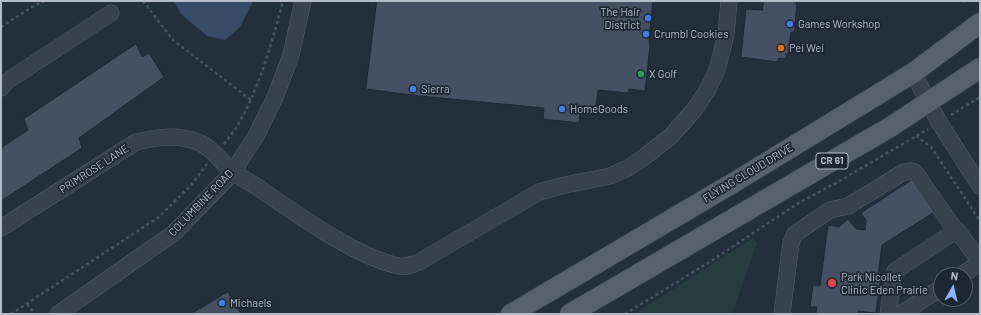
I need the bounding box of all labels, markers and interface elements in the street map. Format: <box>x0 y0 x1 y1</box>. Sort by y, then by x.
place label: The Hair District <box>600 5 640 31</box>
marker: The Hair District <box>643 13 653 23</box>
place label: Games Workshop <box>798 17 880 31</box>
marker: Games Workshop <box>785 19 795 29</box>
place label: Crumbl Cookies <box>654 27 728 41</box>
marker: Crumbl Cookies <box>641 29 651 39</box>
place label: Pei Wei <box>789 41 824 55</box>
marker: Pei Wei <box>776 43 786 53</box>
place label: X Golf <box>649 67 677 81</box>
marker: X Golf <box>636 69 646 79</box>
place label: Sierra <box>421 82 450 96</box>
marker: Sierra <box>408 84 418 94</box>
place label: HomeGoods <box>570 102 628 116</box>
marker: HomeGoods <box>557 104 567 114</box>
street label: FLYING CLOUD DRIVE <box>700 141 796 205</box>
street label: PRIMROSE LANE <box>57 142 131 196</box>
road number: CR 61 <box>816 153 848 169</box>
street label: COLUMBINE ROAD <box>166 167 236 239</box>
north arrow <box>933 267 973 307</box>
text: N <box>950 269 959 283</box>
place label: Park Nicollet Clinic Eden Prairie <box>841 270 928 296</box>
marker: Park Nicollet Clinic Eden Prairie <box>826 277 838 289</box>
place label: Michaels <box>230 296 272 310</box>
marker: Michaels <box>217 298 227 308</box>

